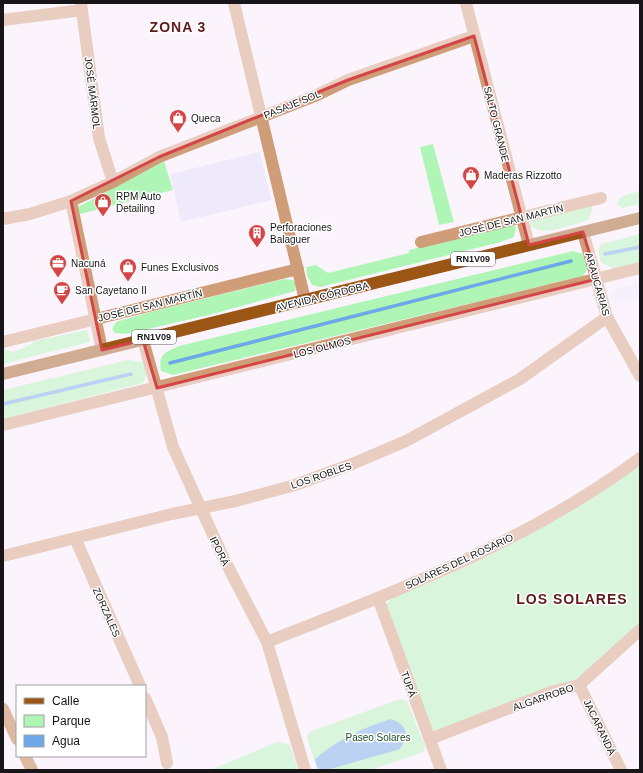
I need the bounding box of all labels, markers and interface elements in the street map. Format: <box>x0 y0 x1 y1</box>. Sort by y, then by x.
district label: ZONA 3 <box>150 19 206 35</box>
street label: JOSÉ MÁRMOL <box>83 56 103 130</box>
street label: SALTO GRANDE <box>482 85 511 163</box>
street label: PASAJE SOL <box>262 88 323 121</box>
shop icon: Queca <box>168 108 188 133</box>
place label: Queca <box>191 113 221 124</box>
shop icon: Maderas Rizzotto <box>461 165 481 190</box>
place label: Maderas Rizzotto <box>484 170 562 181</box>
place label: RPM Auto Detailing <box>116 191 161 214</box>
shop icon: RPM Auto Detailing <box>93 192 113 217</box>
street label: JOSÉ DE SAN MARTÍN <box>458 201 564 239</box>
place label: Perforaciones Balaguer <box>270 222 332 245</box>
building icon: Perforaciones Balaguer <box>247 223 267 248</box>
street label: ARAUCARIAS <box>583 251 612 317</box>
road number: RN1V09 <box>451 252 495 266</box>
office icon: Nacuná <box>48 253 68 278</box>
shop icon: Funes Exclusivos <box>118 257 138 282</box>
place label: Nacuná <box>71 258 106 269</box>
place label: Funes Exclusivos <box>141 262 219 273</box>
street label: AVENIDA CÓRDOBA <box>274 278 370 313</box>
cafe icon: San Cayetano II <box>52 280 72 305</box>
place label: San Cayetano II <box>75 285 147 296</box>
street label: JOSÉ DE SAN MARTÍN <box>97 286 203 324</box>
road number: RN1V09 <box>132 330 176 344</box>
street label: LOS OLMOS <box>292 335 352 360</box>
street label: LOS ROBLES <box>289 460 353 491</box>
street label: SOLARES DEL ROSARIO <box>403 531 515 591</box>
street label: IPORÁ <box>208 534 232 568</box>
street label: ZORZALES <box>91 586 122 639</box>
district label: LOS SOLARES <box>516 591 628 607</box>
street label: TUPÁ <box>399 669 419 699</box>
street label: ALGARROBO <box>511 682 575 713</box>
legend <box>16 685 146 757</box>
text: Calle <box>52 694 80 708</box>
street label: JACARANDÁ <box>581 697 619 757</box>
text: Parque <box>52 714 91 728</box>
park label: Paseo Solares <box>345 732 411 743</box>
text: Agua <box>52 734 80 748</box>

